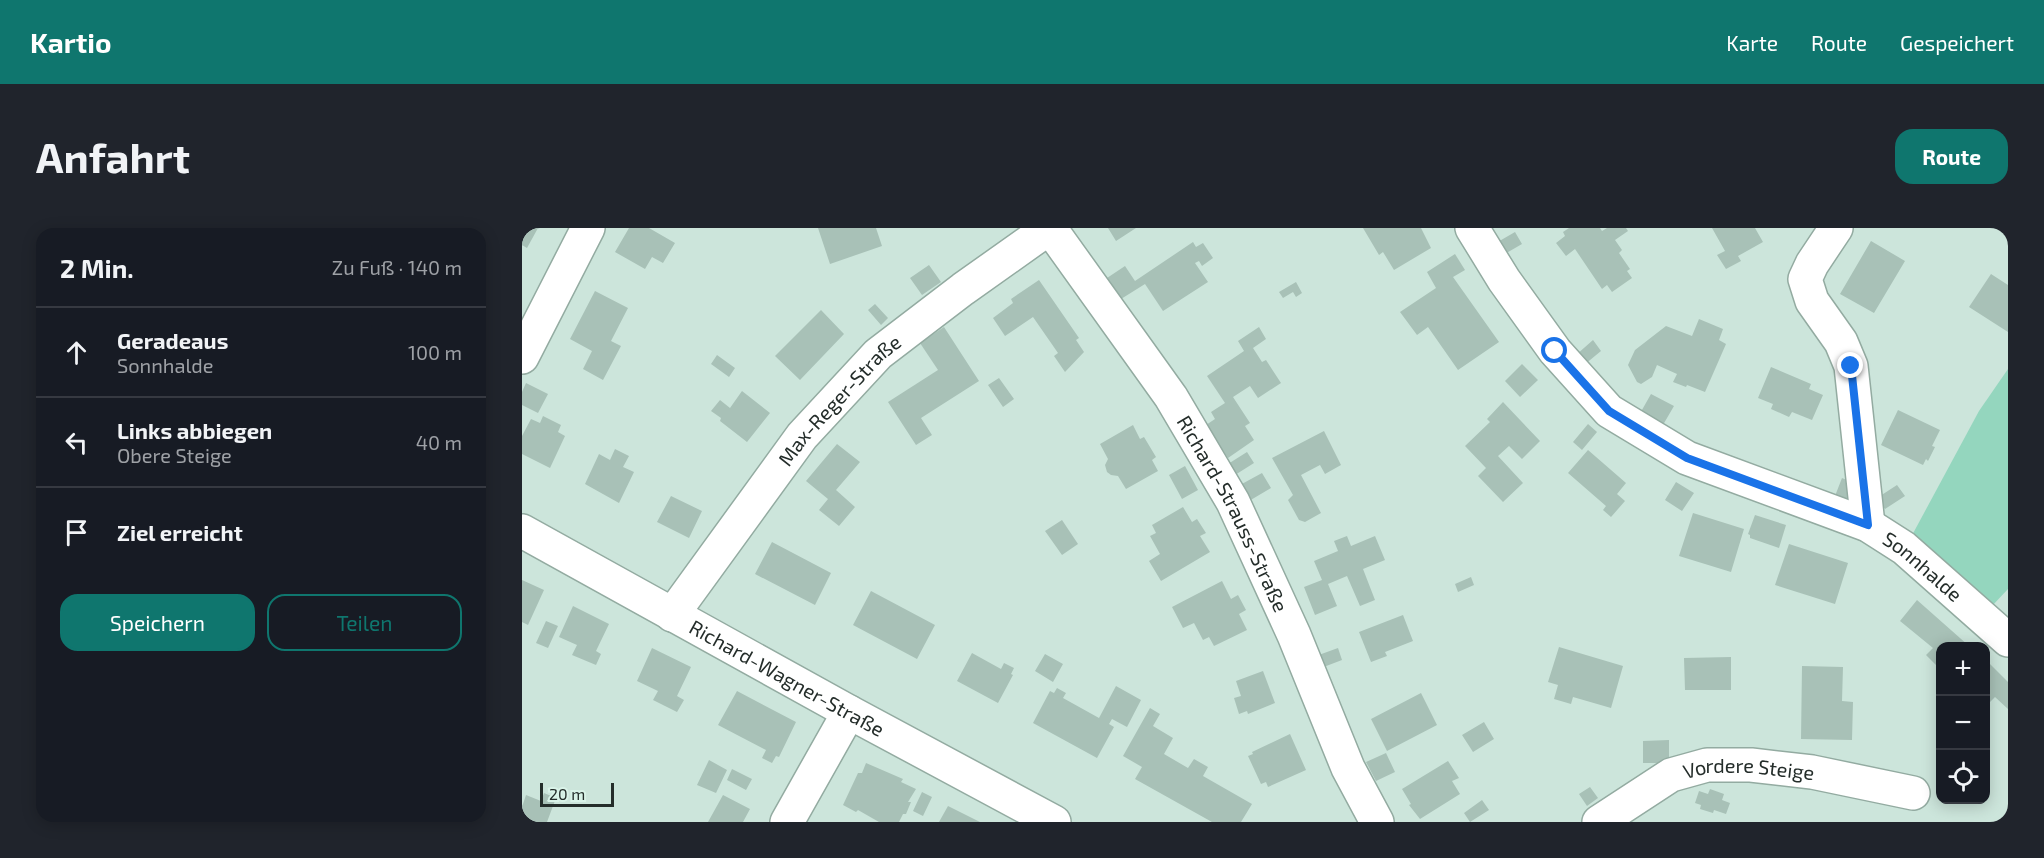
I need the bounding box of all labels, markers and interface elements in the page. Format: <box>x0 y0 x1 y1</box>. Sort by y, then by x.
text: Kartio <box>30 25 111 59</box>
text: Karte <box>1726 30 1778 55</box>
text: Route <box>1811 30 1867 55</box>
text: Gespeichert <box>1900 30 2014 55</box>
button: Route <box>1895 129 2008 184</box>
text: Anfahrt <box>36 131 190 181</box>
text: 2 Min. <box>60 252 134 283</box>
text: Zu Fuß · 140 m <box>332 255 462 279</box>
text: Geradeaus <box>117 327 228 353</box>
street label: Max-Reger-Straße <box>773 329 905 470</box>
icon: ahead <box>60 336 93 369</box>
route start <box>1541 337 1567 363</box>
text: 100 m <box>408 340 462 364</box>
route end <box>1837 352 1863 378</box>
text: Sonnhalde <box>117 353 214 377</box>
street label: Richard-Strauss-Straße <box>1172 411 1294 615</box>
text: Links abbiegen <box>117 417 272 443</box>
icon: left <box>60 426 93 459</box>
text: 40 m <box>416 430 462 454</box>
text: Obere Steige <box>117 443 232 467</box>
icon: arrive <box>60 516 93 549</box>
text: Ziel erreicht <box>117 519 243 545</box>
street label: Sonnhalde <box>1879 526 1968 606</box>
button: Speichern <box>60 594 255 651</box>
button: Teilen <box>267 594 462 651</box>
street label: Richard-Wagner-Straße <box>686 614 889 741</box>
map controls <box>1936 642 1990 804</box>
button: + <box>1936 642 1990 696</box>
button: − <box>1936 696 1990 750</box>
button: locate <box>1936 750 1990 804</box>
street label: Vordere Steige <box>1680 753 1816 784</box>
scale bar <box>540 780 614 808</box>
text: 20 m <box>549 784 585 803</box>

